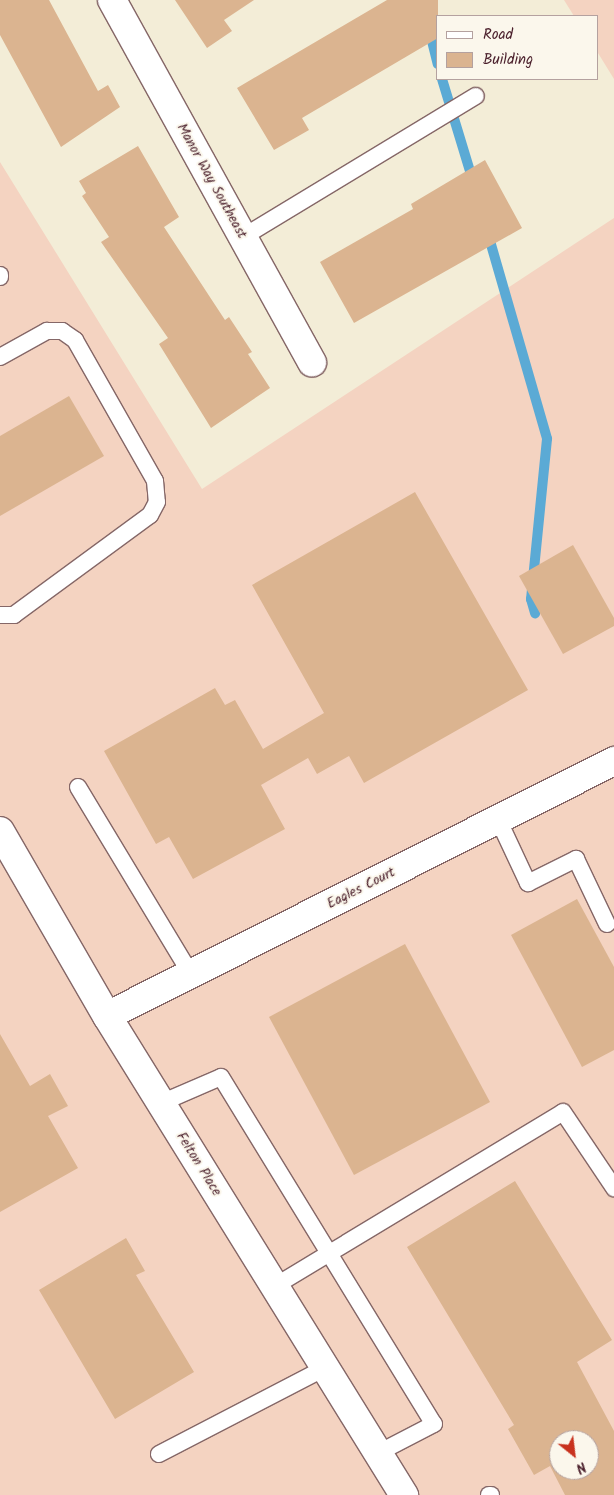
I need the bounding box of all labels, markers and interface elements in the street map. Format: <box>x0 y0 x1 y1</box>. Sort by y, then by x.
legend <box>436 15 599 80</box>
text: Road <box>483 23 513 47</box>
text: Building <box>483 48 533 72</box>
street label: Manor Way Southeast <box>173 120 251 242</box>
street label: Eagles Court <box>324 864 398 912</box>
street label: Felton Place <box>173 1129 225 1199</box>
north arrow <box>549 1430 599 1480</box>
text: N <box>572 1455 590 1479</box>

